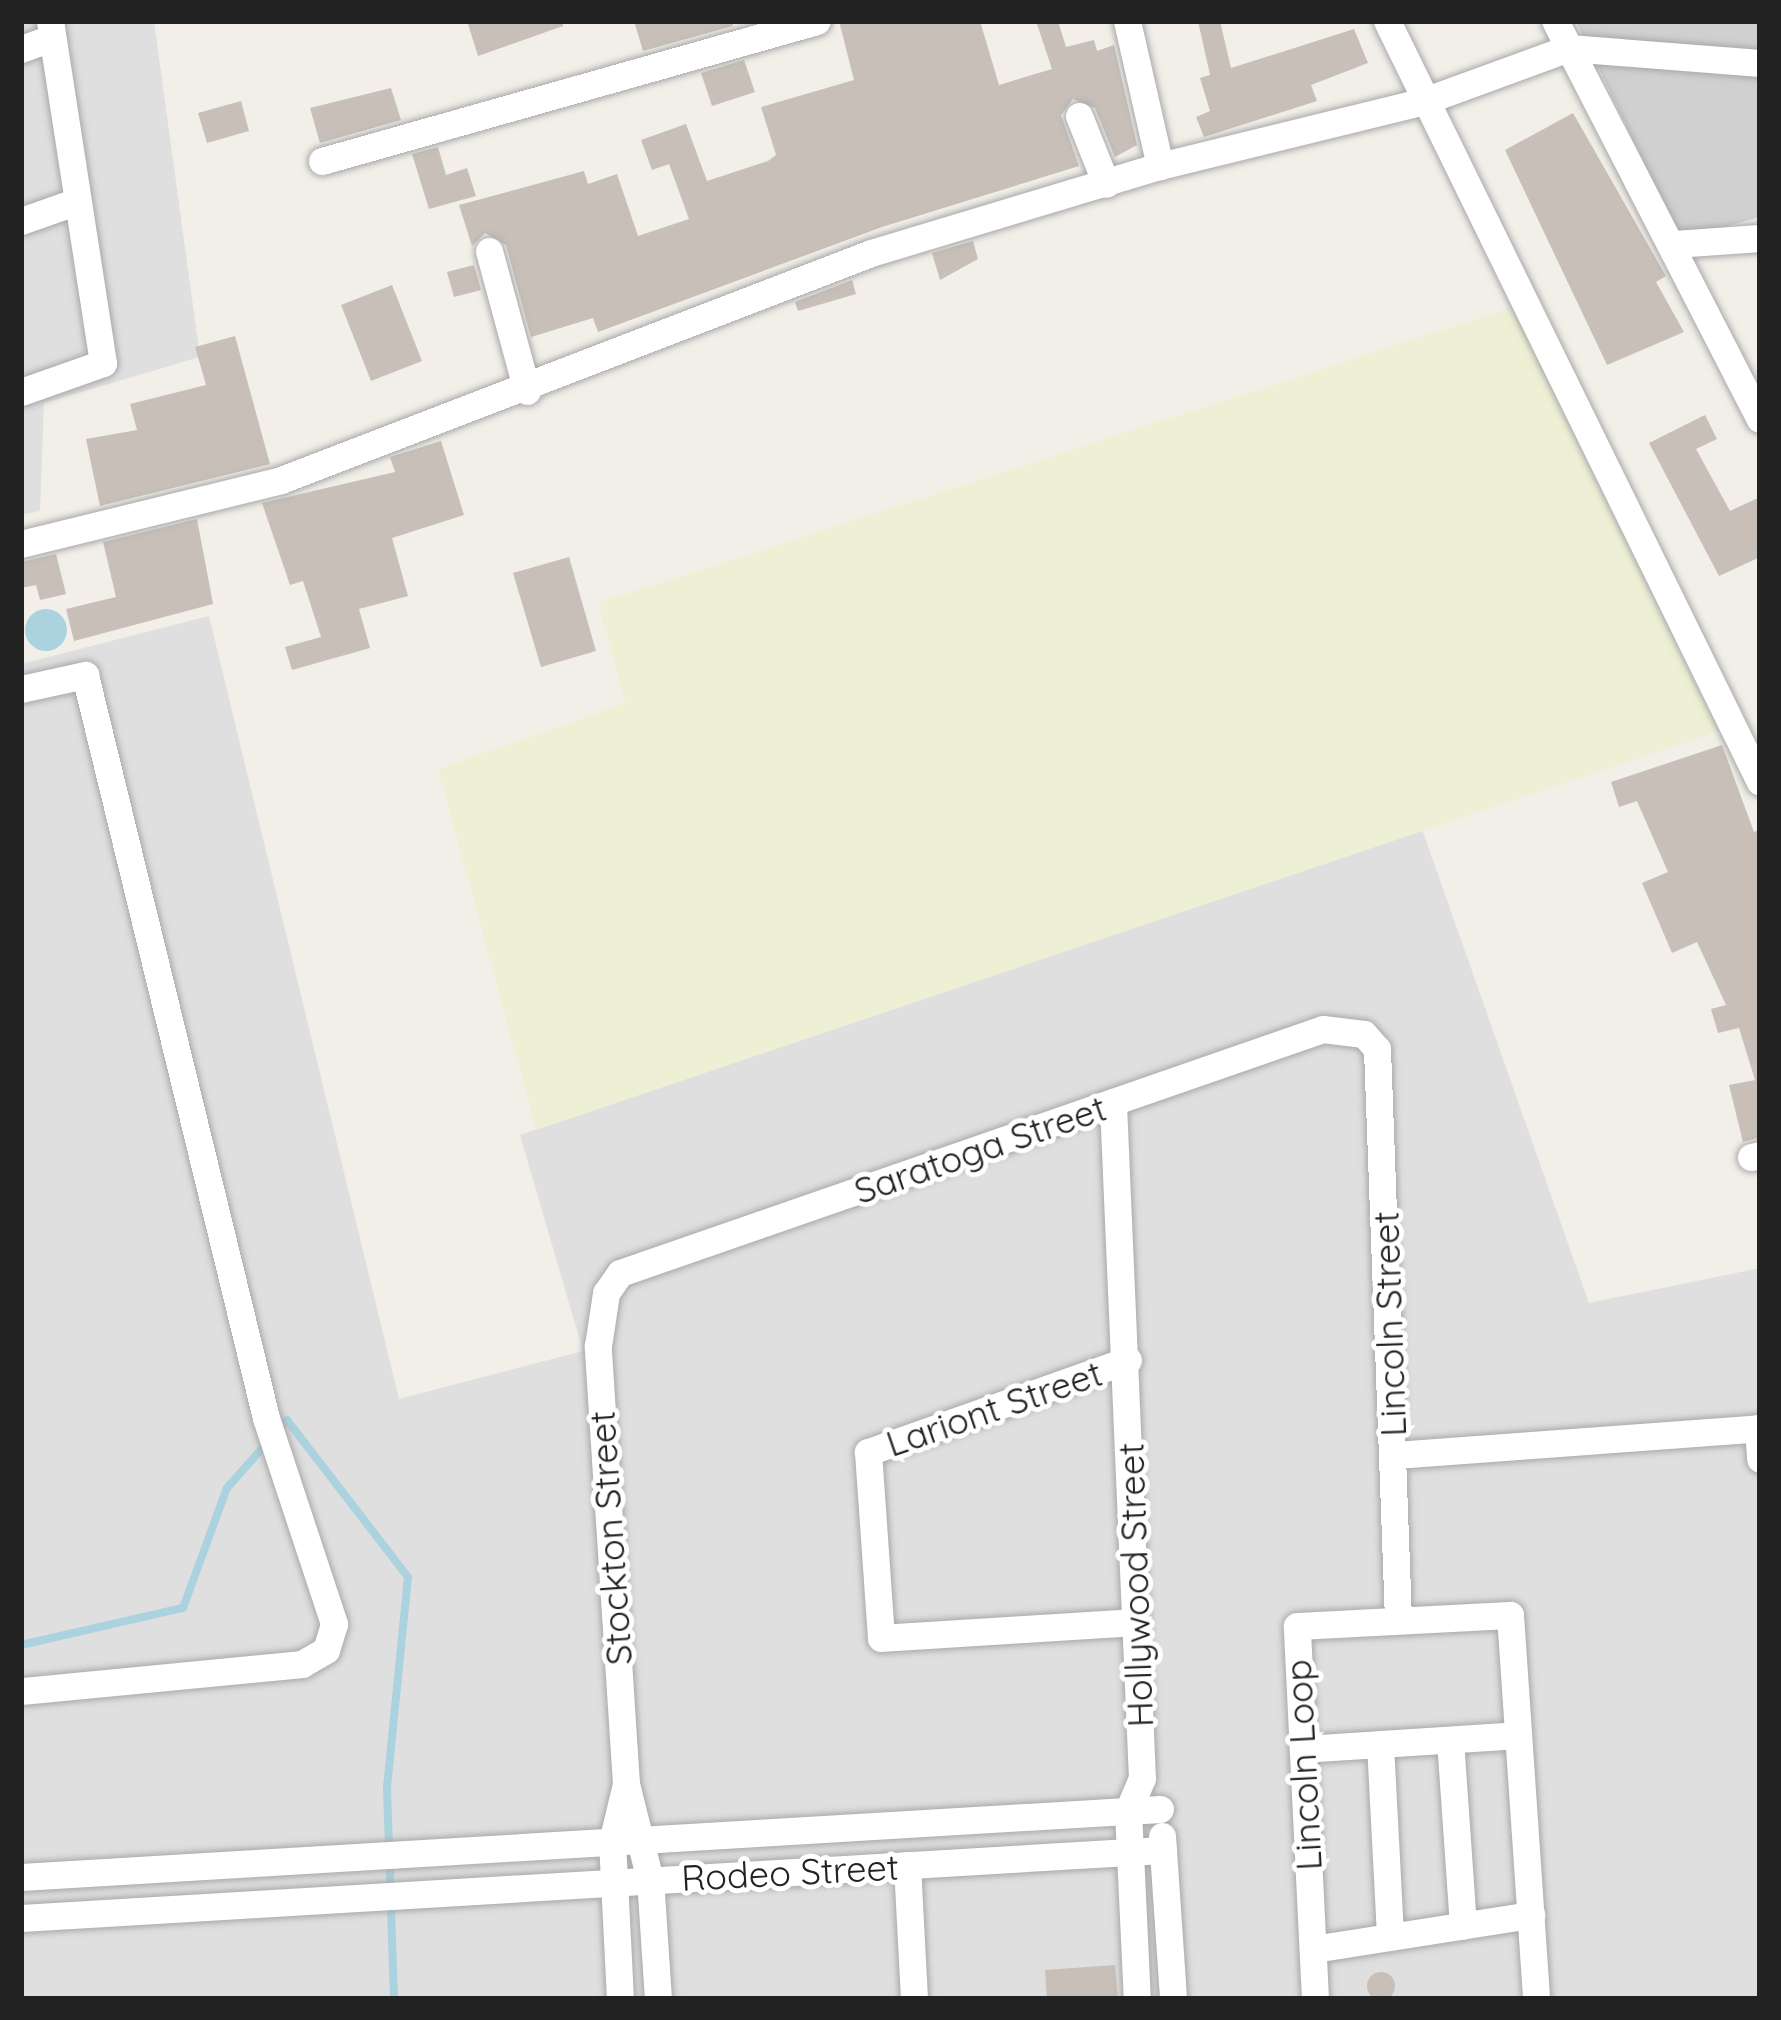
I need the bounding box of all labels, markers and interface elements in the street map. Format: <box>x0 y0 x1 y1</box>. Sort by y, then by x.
street label: Saratoga Street <box>848 1086 1112 1212</box>
street label: Lincoln Street <box>1363 1211 1415 1437</box>
street label: Lariont Street <box>880 1351 1108 1465</box>
street label: Stockton Street <box>580 1409 640 1667</box>
street label: Hollywood Street <box>1108 1442 1162 1728</box>
street label: Lincoln Loop <box>1276 1658 1330 1872</box>
street label: Rodeo Street <box>680 1845 900 1899</box>

